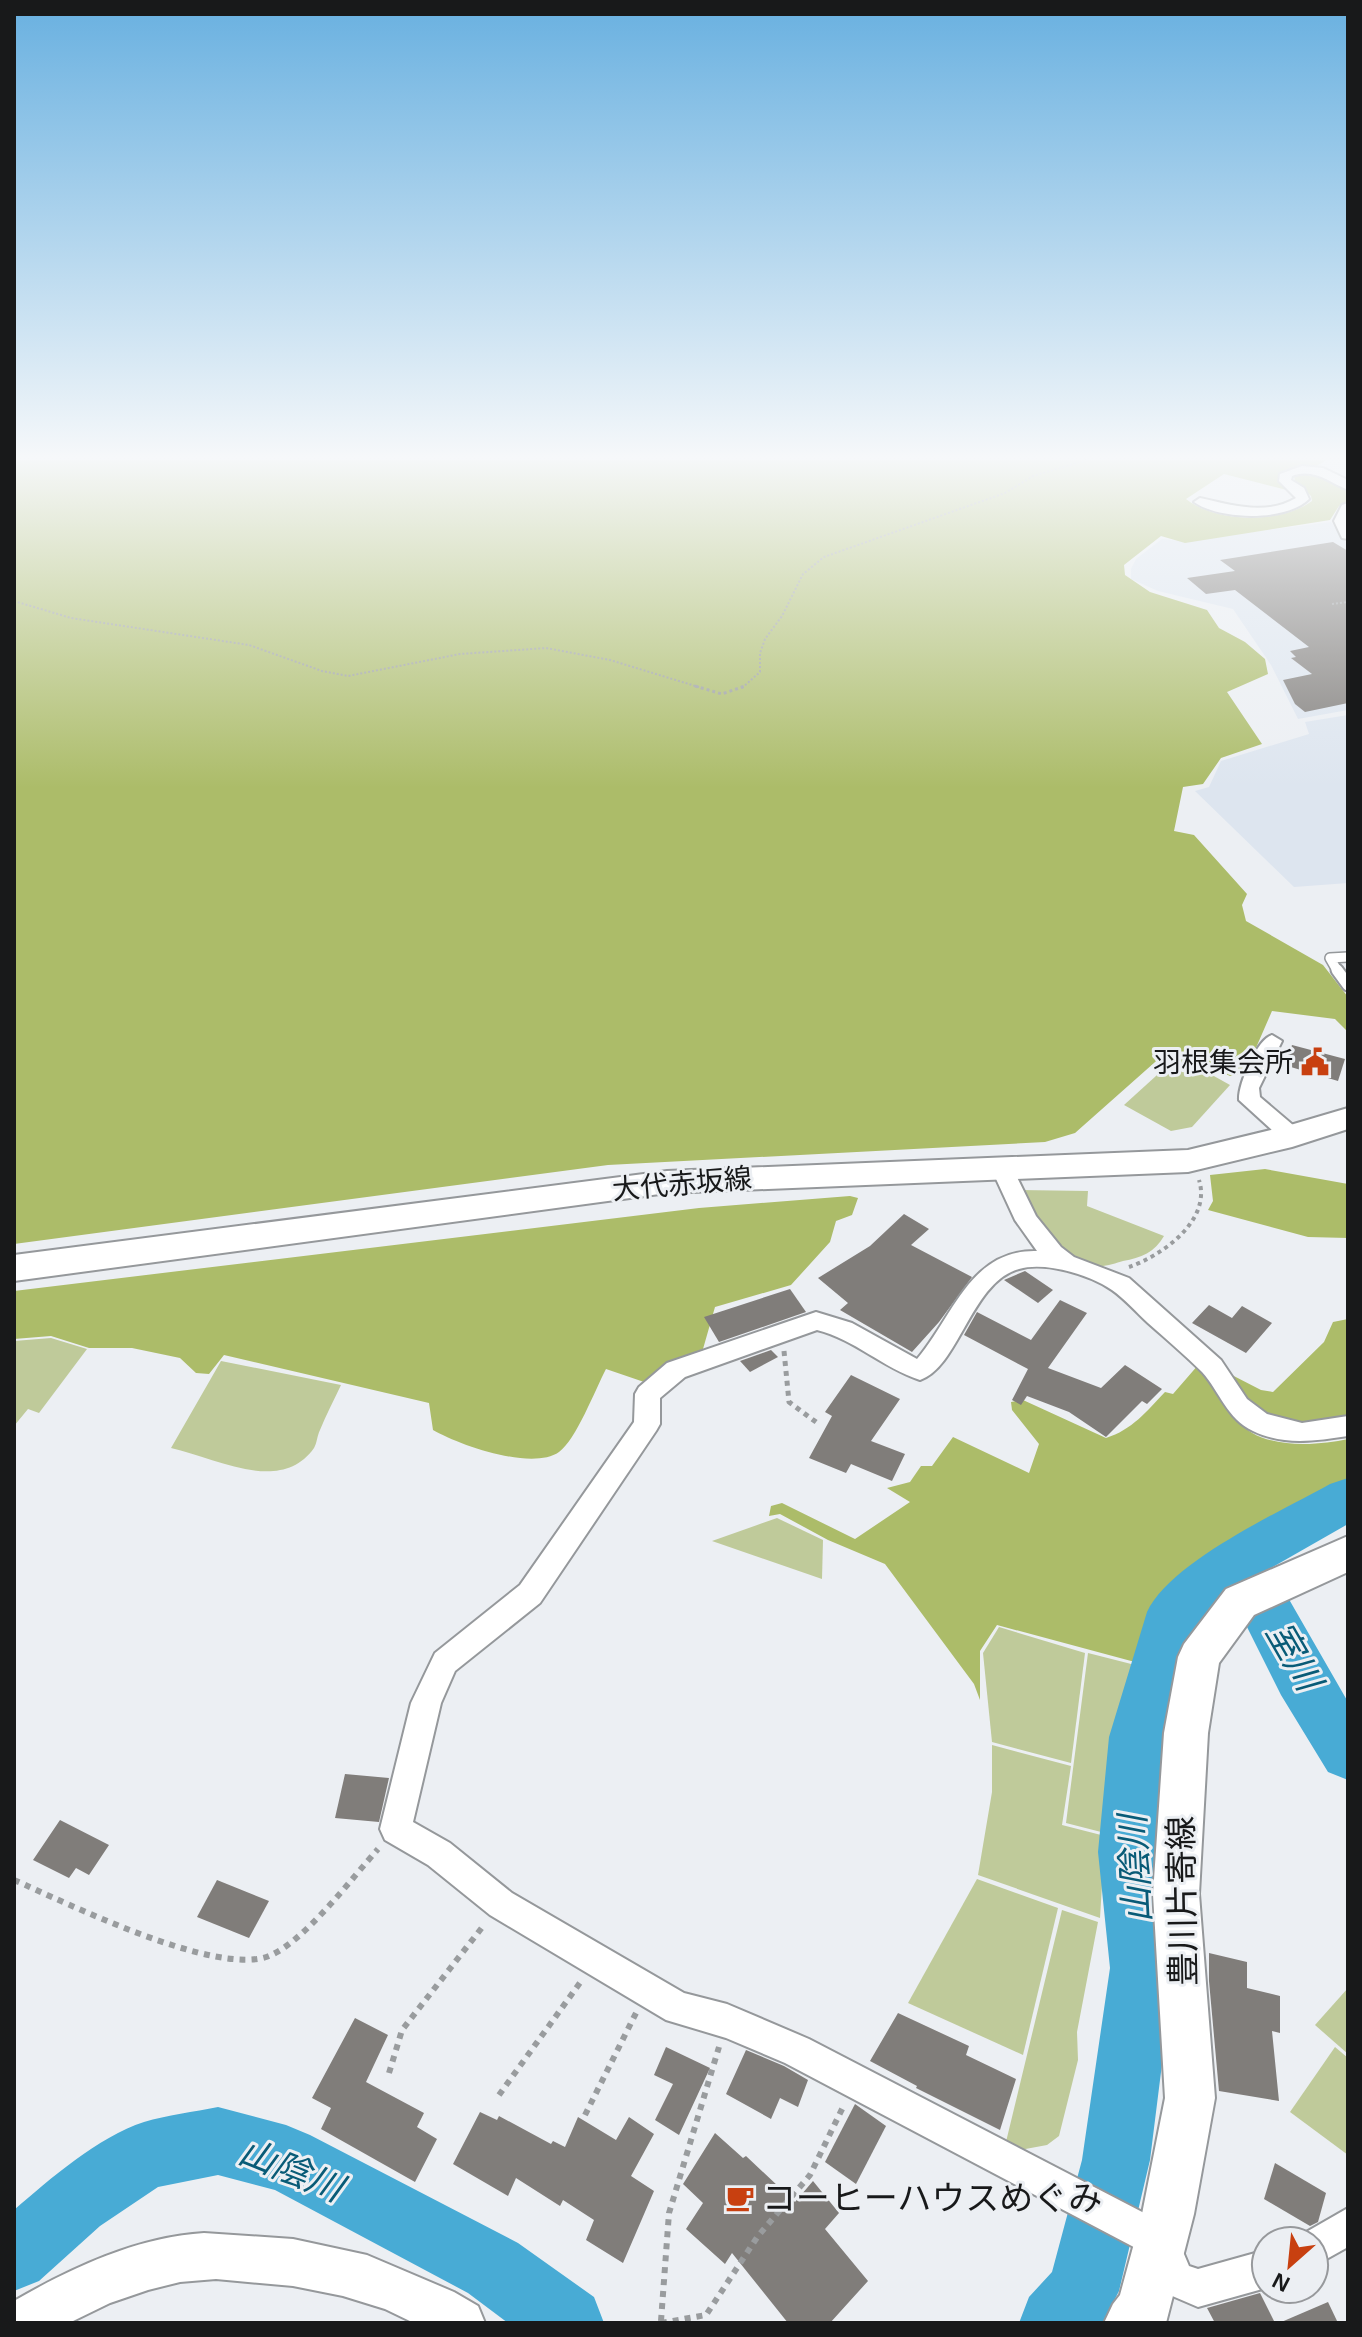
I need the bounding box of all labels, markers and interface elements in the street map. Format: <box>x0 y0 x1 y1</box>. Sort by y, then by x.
place label: 羽根集会所 <box>1153 1047 1293 1078</box>
public building icon: 羽根集会所 <box>1300 1047 1330 1077</box>
street label: 大代赤坂線 <box>611 1162 753 1206</box>
water label: 室川 <box>1258 1615 1332 1701</box>
water label: 山陰川 <box>1111 1810 1158 1924</box>
street label: 豊川片寄線 <box>1162 1816 1202 1986</box>
water label: 山陰川 <box>233 2131 352 2211</box>
place label: コーヒーハウスめぐみ <box>762 2179 1102 2217</box>
cafe icon: コーヒーハウスめぐみ <box>725 2183 755 2213</box>
north arrow <box>1250 2225 1330 2305</box>
text: N <box>1268 2268 1294 2297</box>

